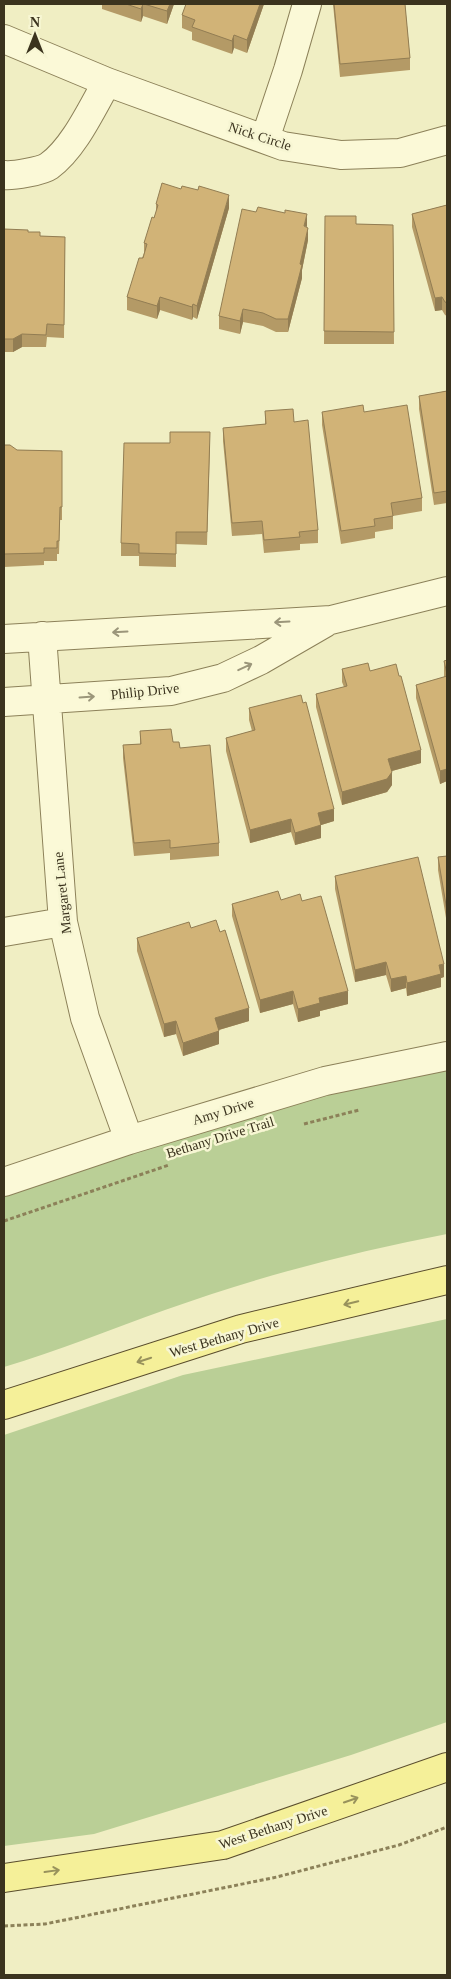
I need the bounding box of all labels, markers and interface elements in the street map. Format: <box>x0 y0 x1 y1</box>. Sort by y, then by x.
north arrow <box>10 10 60 60</box>
text: N <box>30 15 40 30</box>
street label: Nick Circle <box>227 119 293 154</box>
one-way arrow <box>274 618 290 627</box>
one-way arrow <box>112 627 128 636</box>
one-way arrow <box>238 662 253 672</box>
street label: Philip Drive <box>110 680 180 703</box>
one-way arrow <box>79 692 95 701</box>
street label: Margaret Lane <box>51 851 74 935</box>
street label: Amy Drive <box>191 1095 256 1128</box>
street label: Bethany Drive Trail <box>164 1114 276 1161</box>
one-way arrow <box>344 1299 360 1308</box>
street label: West Bethany Drive <box>168 1315 281 1360</box>
one-way arrow <box>137 1356 153 1366</box>
one-way arrow <box>343 1795 359 1805</box>
street label: West Bethany Drive <box>217 1803 329 1852</box>
one-way arrow <box>44 1865 60 1875</box>

